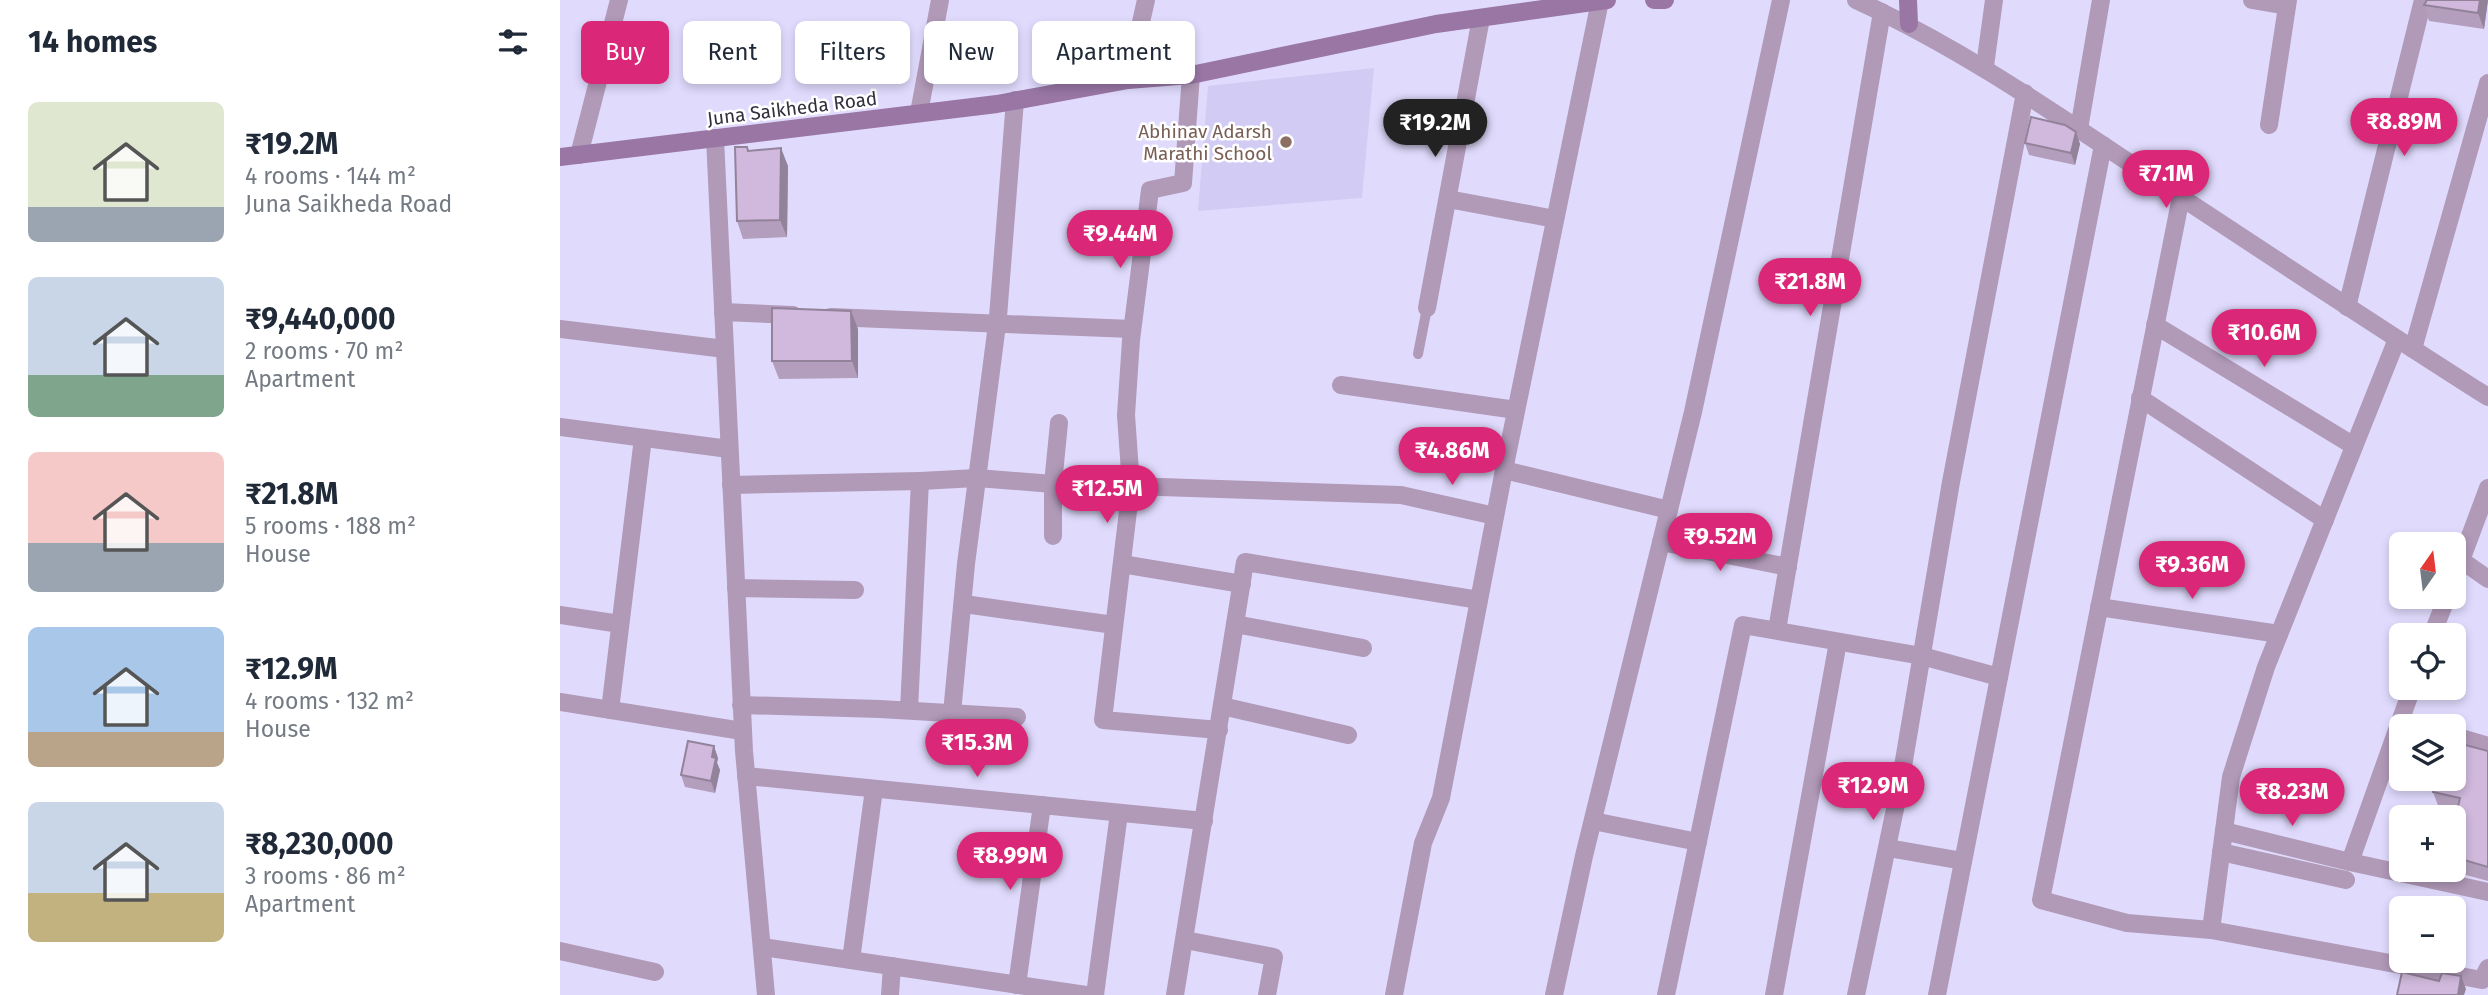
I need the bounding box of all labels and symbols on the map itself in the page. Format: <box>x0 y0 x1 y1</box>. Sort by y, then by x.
street label: Juna Saikheda Road <box>706 87 878 130</box>
pin: ₹8.89M <box>2347 99 2461 158</box>
pin: ₹19.2M <box>1378 100 1492 159</box>
place label: Abhinav Adarsh Marathi School <box>1138 120 1272 165</box>
marker: Abhinav Adarsh Marathi School <box>1278 134 1294 150</box>
pin: ₹7.1M <box>2117 150 2215 210</box>
pin: ₹9.44M <box>1063 210 1177 270</box>
pin: ₹21.8M <box>1753 258 1867 318</box>
pin: ₹10.6M <box>2207 310 2321 369</box>
pin: ₹4.86M <box>1395 428 1509 487</box>
pin: ₹12.5M <box>1050 466 1164 525</box>
pin: ₹9.52M <box>1663 514 1777 573</box>
north arrow <box>2389 532 2466 609</box>
pin: ₹9.36M <box>2135 542 2249 601</box>
pin: ₹15.3M <box>920 720 1034 779</box>
pin: ₹12.9M <box>1816 762 1930 822</box>
pin: ₹8.23M <box>2235 768 2349 828</box>
pin: ₹8.99M <box>953 832 1067 892</box>

